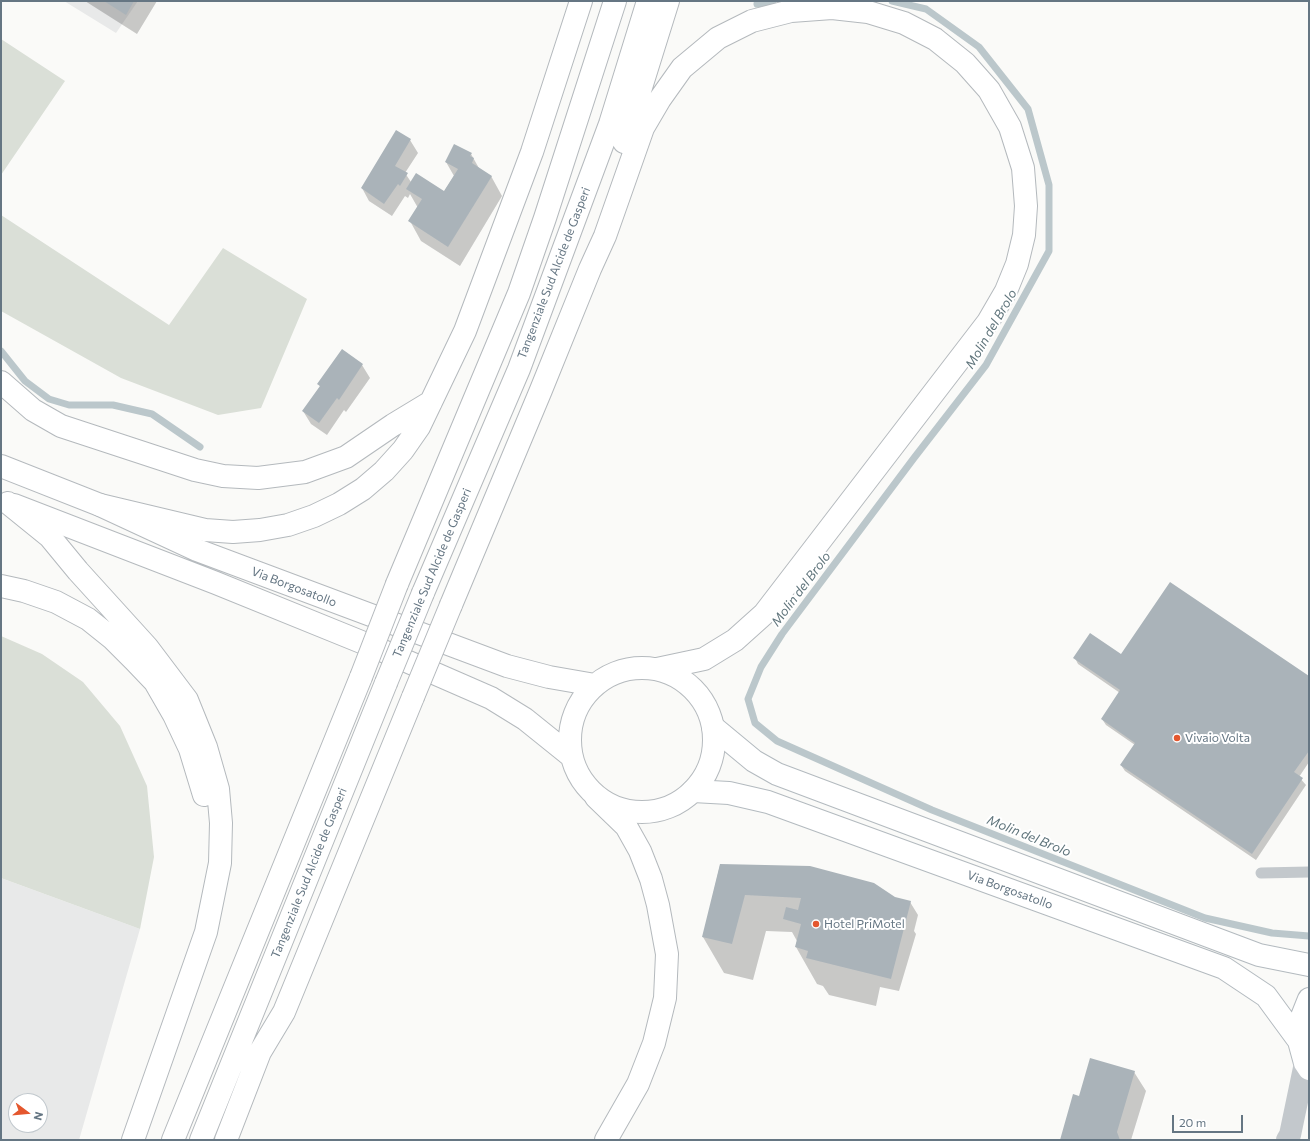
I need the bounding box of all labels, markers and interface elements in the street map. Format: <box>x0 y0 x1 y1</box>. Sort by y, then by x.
street label: Tangenziale Sud Alcide de Gasperi <box>515 185 593 361</box>
water label: Molin del Brolo <box>962 287 1020 371</box>
street label: Tangenziale Sud Alcide de Gasperi <box>390 486 474 660</box>
water label: Molin del Brolo <box>768 549 834 629</box>
street label: Via Borgosatollo <box>249 564 339 610</box>
place label: Vivaio Volta <box>1185 731 1250 745</box>
marker: Vivaio Volta <box>1172 733 1182 743</box>
street label: Tangenziale Sud Alcide de Gasperi <box>268 786 350 960</box>
water label: Molin del Brolo <box>985 812 1073 860</box>
street label: Via Borgosatollo <box>965 868 1055 912</box>
place label: Hotel PriMotel <box>824 917 905 931</box>
marker: Hotel PriMotel <box>811 919 821 929</box>
north arrow <box>8 1093 48 1133</box>
scale bar <box>1174 1107 1245 1133</box>
text: N <box>32 1110 46 1122</box>
text: 20 m <box>1179 1115 1206 1129</box>

